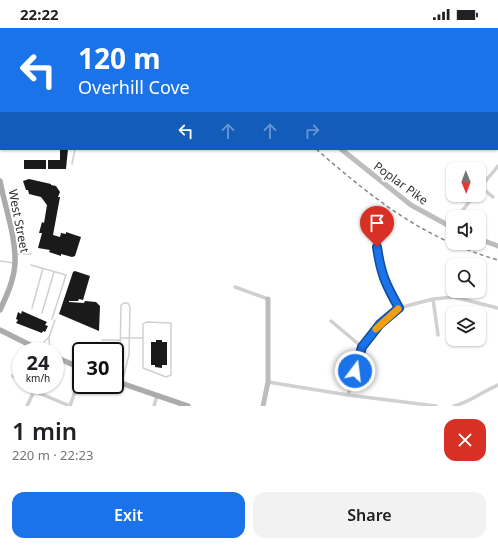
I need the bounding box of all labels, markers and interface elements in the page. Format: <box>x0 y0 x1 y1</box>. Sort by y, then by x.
text: 22:22 <box>20 4 59 24</box>
text: 120 m <box>78 39 161 77</box>
icon: left <box>12 44 64 96</box>
text: Overhill Cove <box>78 75 190 99</box>
icon: left <box>175 120 197 142</box>
icon: ahead <box>217 120 239 142</box>
icon: ahead <box>259 120 281 142</box>
icon: right <box>301 120 323 142</box>
street label: Poplar Pike <box>370 158 432 209</box>
north arrow <box>446 162 486 202</box>
map controls <box>446 162 486 346</box>
street label: West Street <box>5 188 34 255</box>
pin <box>360 206 394 247</box>
button: sound <box>446 210 486 250</box>
icon: arrive <box>366 212 388 234</box>
button: search <box>446 258 486 298</box>
button: layers <box>446 306 486 346</box>
speed limit sign: 30 <box>72 342 124 394</box>
text: 24 <box>27 349 49 376</box>
position arrow <box>334 350 376 392</box>
text: km/h <box>26 371 50 385</box>
text: 1 min <box>12 414 77 447</box>
button: close <box>444 419 486 461</box>
text: 220 m · 22:23 <box>12 446 93 464</box>
button: Exit <box>12 492 245 538</box>
button: Share <box>253 492 486 538</box>

